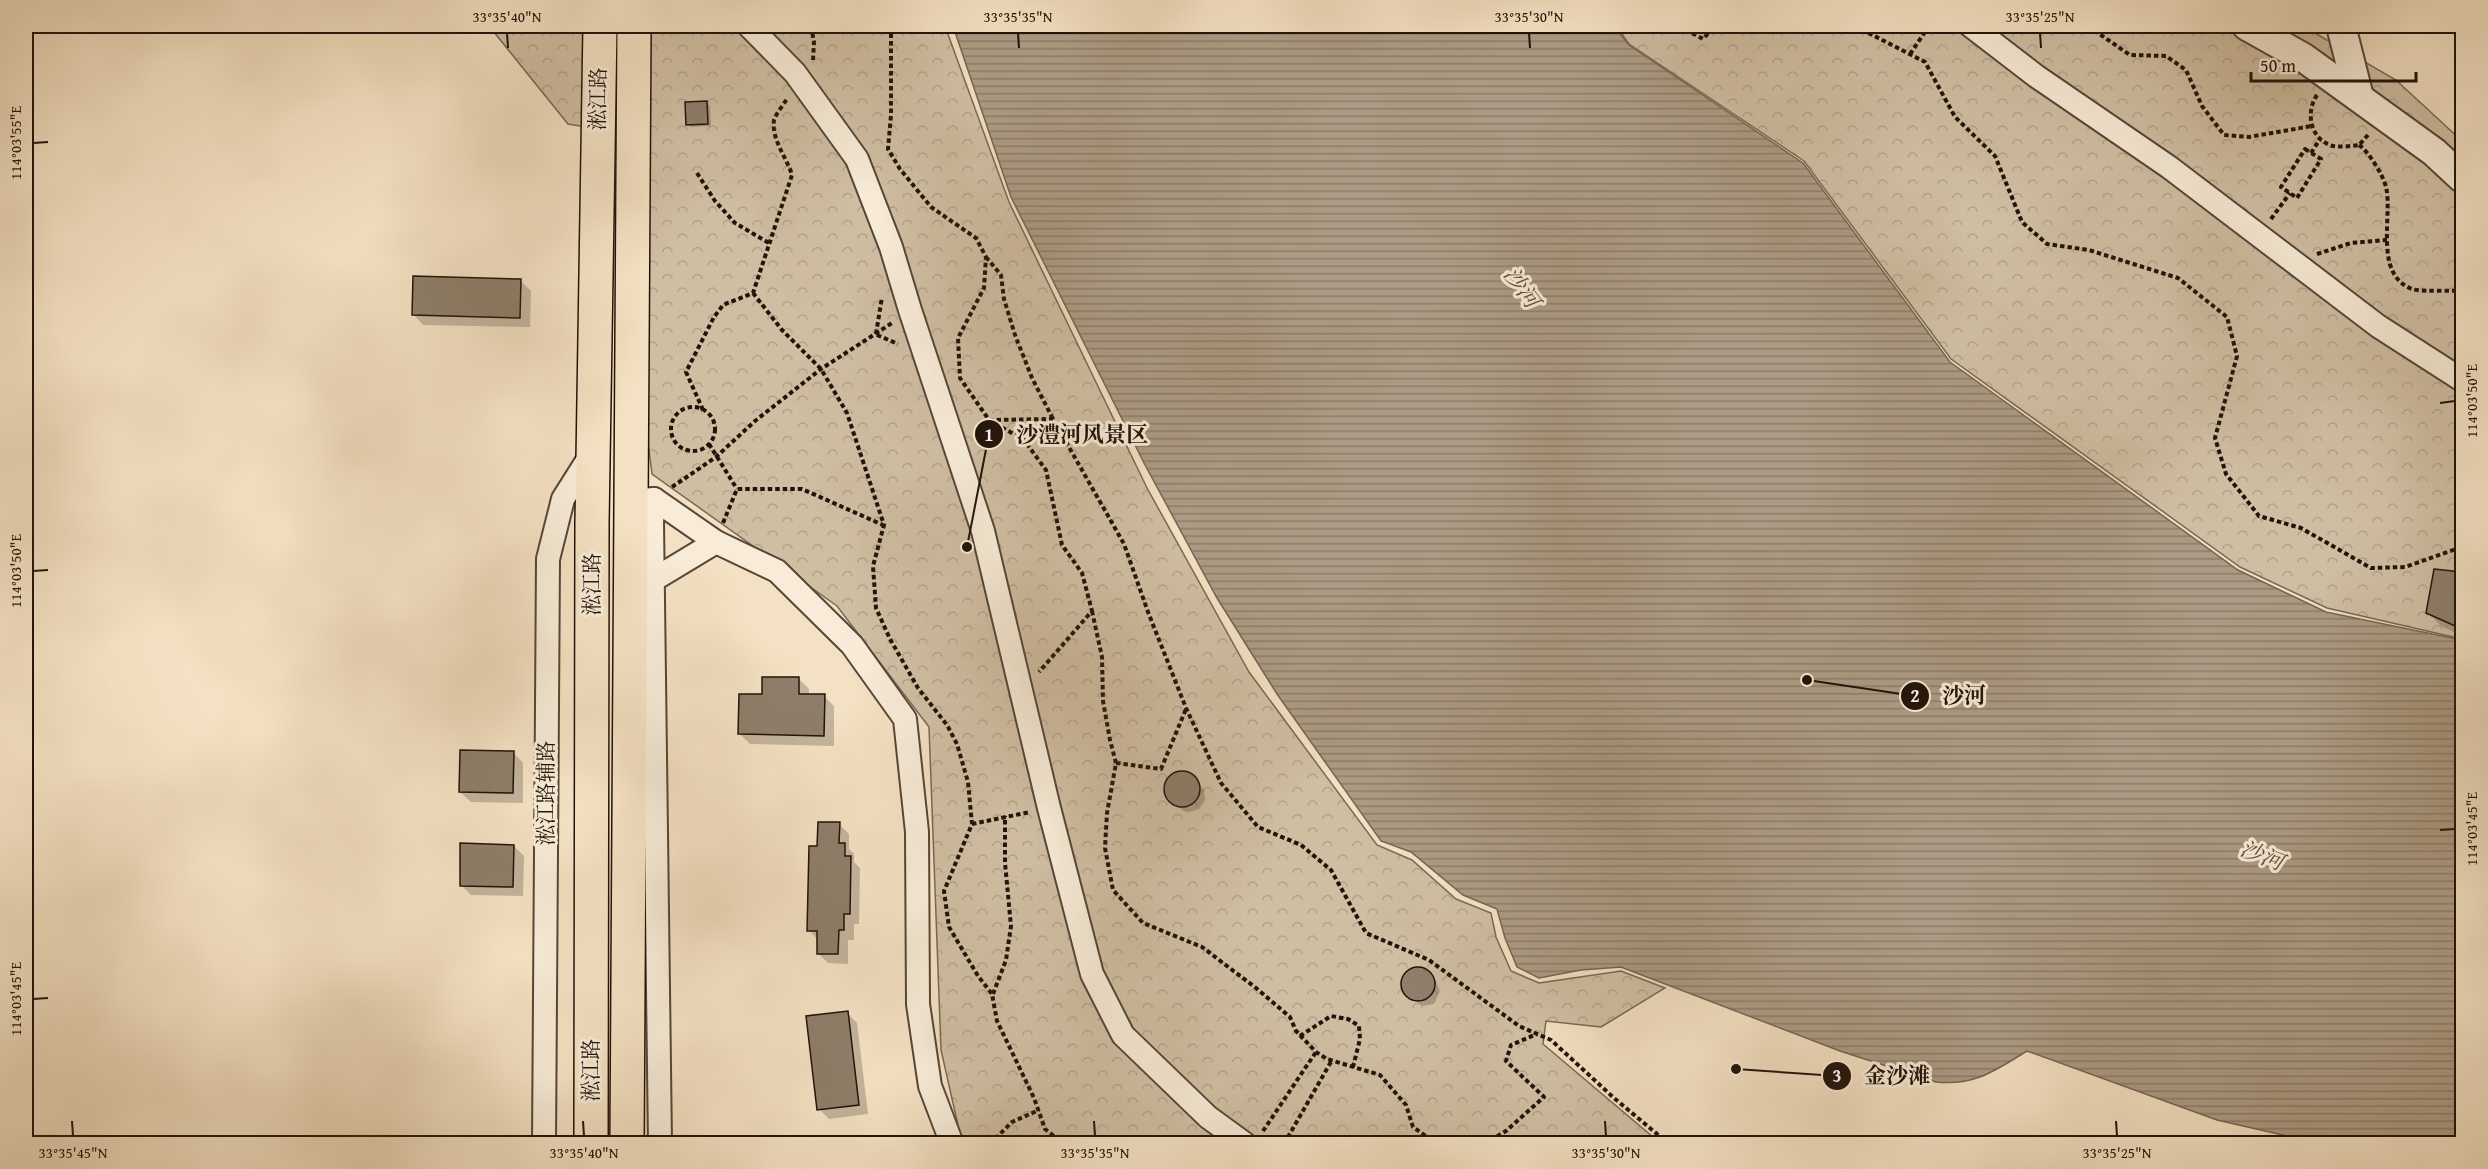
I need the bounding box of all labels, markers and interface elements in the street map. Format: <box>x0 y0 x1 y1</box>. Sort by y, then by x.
text: 33°35'40"N <box>473 6 542 27</box>
text: 33°35'35"N <box>984 6 1053 27</box>
text: 33°35'30"N <box>1495 6 1564 27</box>
text: 33°35'25"N <box>2006 6 2075 27</box>
scale bar <box>2251 45 2416 83</box>
text: 50 m <box>2260 52 2296 79</box>
street label: 淞江路 <box>581 67 614 131</box>
text: 114°03'55"E <box>5 106 26 180</box>
water label: 沙河 <box>1496 260 1550 317</box>
text: 114°03'50"E <box>2461 364 2482 438</box>
callout: 沙澧河风景区 <box>974 414 1160 454</box>
text: 沙澧河风景区 <box>1016 418 1148 450</box>
text: 1 <box>984 421 994 448</box>
text: 114°03'50"E <box>5 534 26 608</box>
street label: 淞江路 <box>576 553 607 616</box>
callout: 沙河 <box>1900 676 1998 716</box>
text: 沙河 <box>1942 679 1986 711</box>
text: 2 <box>1910 682 1920 709</box>
street label: 淞江路辅路 <box>530 741 561 846</box>
text: 114°03'45"E <box>2461 792 2482 866</box>
water label: 沙河 <box>2236 832 2292 879</box>
text: 114°03'45"E <box>5 962 26 1036</box>
street label: 淞江路 <box>575 1039 606 1102</box>
callout: 金沙滩 <box>1822 1056 1942 1096</box>
text: 金沙滩 <box>1864 1059 1930 1091</box>
text: 3 <box>1832 1062 1842 1089</box>
text: 33°35'45"N <box>39 1142 108 1163</box>
text: 33°35'40"N <box>550 1142 619 1163</box>
text: 33°35'35"N <box>1061 1142 1130 1163</box>
text: 33°35'30"N <box>1572 1142 1641 1163</box>
text: 33°35'25"N <box>2083 1142 2152 1163</box>

